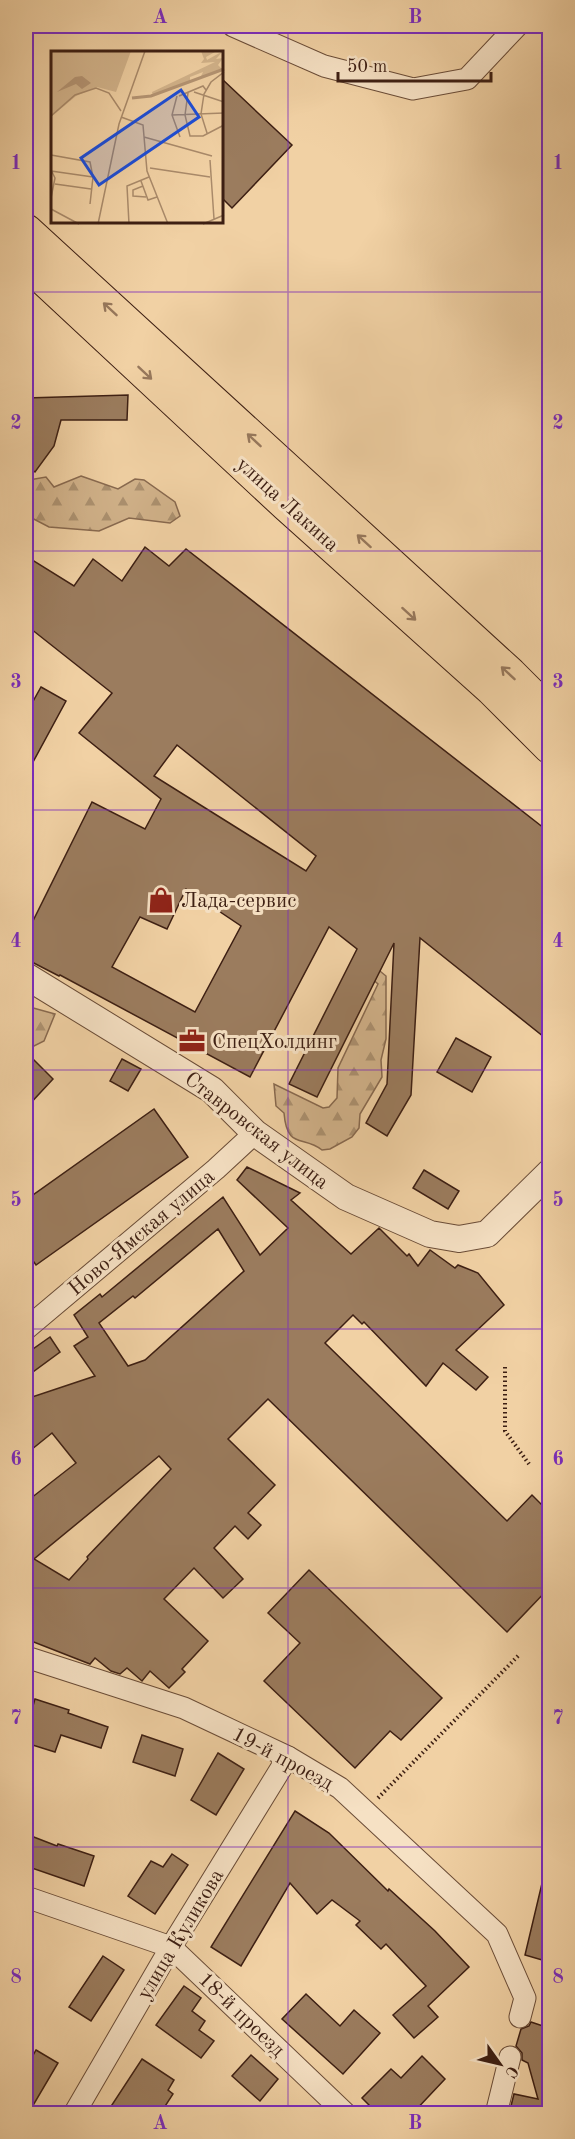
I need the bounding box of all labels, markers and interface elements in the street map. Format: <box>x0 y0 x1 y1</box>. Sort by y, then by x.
text: A <box>152 8 168 28</box>
text: B <box>408 8 422 28</box>
scale bar <box>338 45 491 83</box>
inset map <box>51 51 224 224</box>
text: 50 m <box>347 58 387 76</box>
text: 1 <box>10 154 22 174</box>
text: 1 <box>552 154 564 174</box>
one-way arrow <box>103 301 118 316</box>
one-way arrow <box>138 366 153 380</box>
text: 2 <box>10 414 22 434</box>
text: 2 <box>552 414 564 434</box>
one-way arrow <box>247 433 262 447</box>
street label: улица Лакина <box>232 454 342 556</box>
one-way arrow <box>357 534 372 548</box>
one-way arrow <box>401 607 416 621</box>
one-way arrow <box>501 666 516 680</box>
text: 3 <box>10 673 22 693</box>
text: 3 <box>552 673 564 693</box>
shop icon: Лада-сервис <box>146 885 176 915</box>
place label: Лада-сервис <box>181 891 296 912</box>
text: 4 <box>10 932 22 952</box>
text: 4 <box>552 932 564 952</box>
office icon: СпецХолдинг <box>177 1026 207 1056</box>
place label: СпецХолдинг <box>212 1032 337 1053</box>
street label: Ставровская улица <box>180 1069 332 1194</box>
street label: Ново-Ямская улица <box>65 1166 219 1300</box>
text: 5 <box>10 1190 22 1211</box>
text: 5 <box>552 1190 564 1211</box>
text: 6 <box>10 1450 22 1470</box>
text: 6 <box>552 1450 564 1470</box>
text: 7 <box>10 1709 22 1729</box>
text: 7 <box>552 1709 564 1729</box>
street label: 19-й проезд <box>228 1724 337 1795</box>
street label: улица Куликова <box>134 1866 228 2004</box>
text: 8 <box>10 1968 22 1988</box>
text: 8 <box>552 1968 564 1988</box>
street label: 18-й проезд <box>194 1969 289 2062</box>
north arrow <box>470 2034 530 2094</box>
text: С <box>501 2062 520 2080</box>
text: A <box>152 2114 168 2134</box>
text: B <box>408 2114 422 2134</box>

